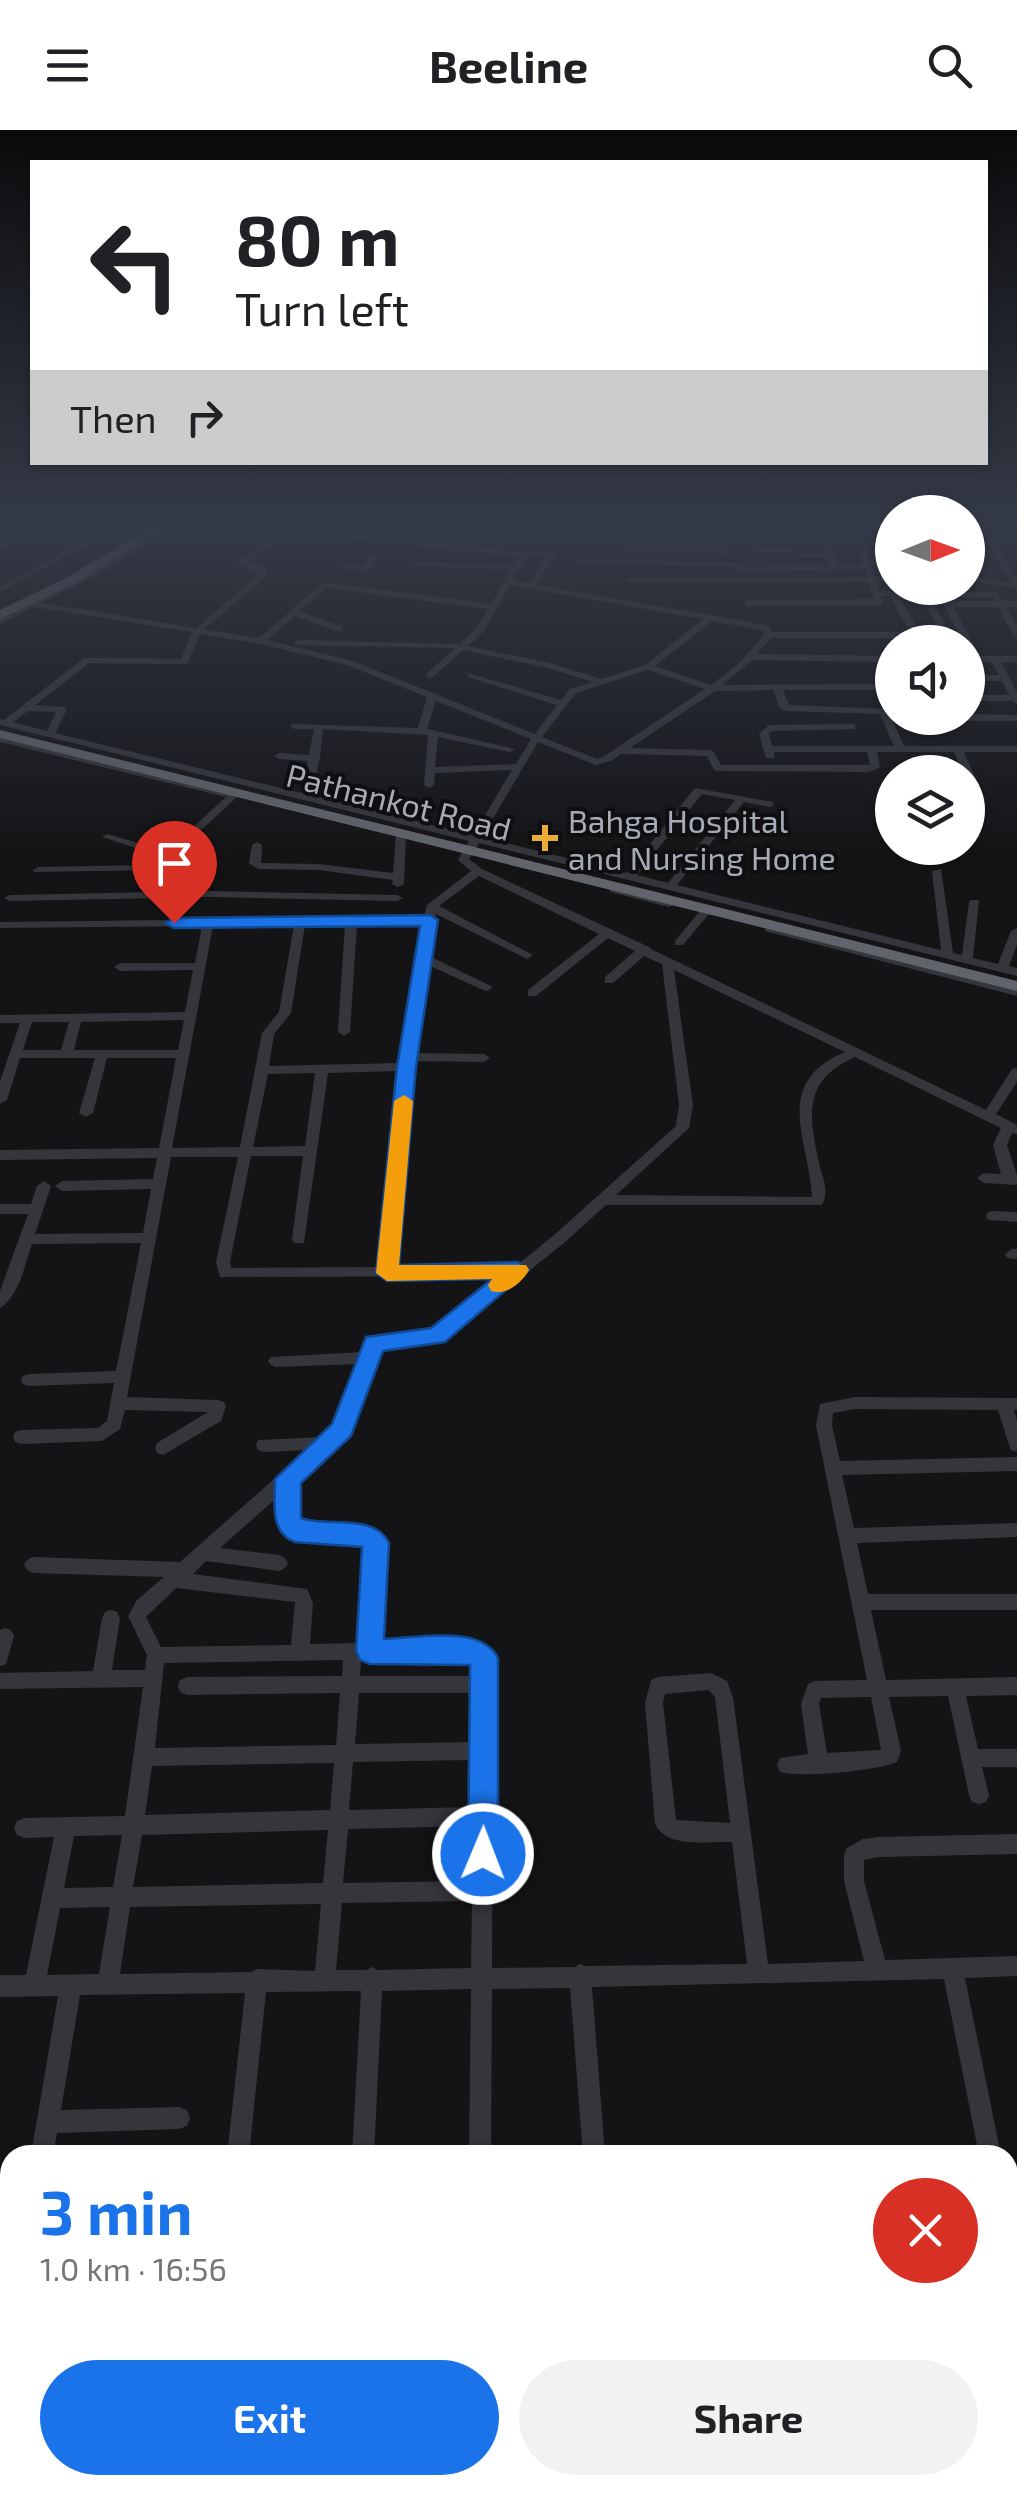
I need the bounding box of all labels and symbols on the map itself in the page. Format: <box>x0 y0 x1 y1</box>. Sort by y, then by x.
north arrow <box>875 495 985 605</box>
street label: Pathankot Road <box>283 755 515 847</box>
place label: Bahga Hospital and Nursing Home <box>568 801 836 876</box>
pin <box>132 821 217 924</box>
marker: Bahga Hospital and Nursing Home <box>532 825 558 851</box>
position arrow <box>431 1802 535 1906</box>

